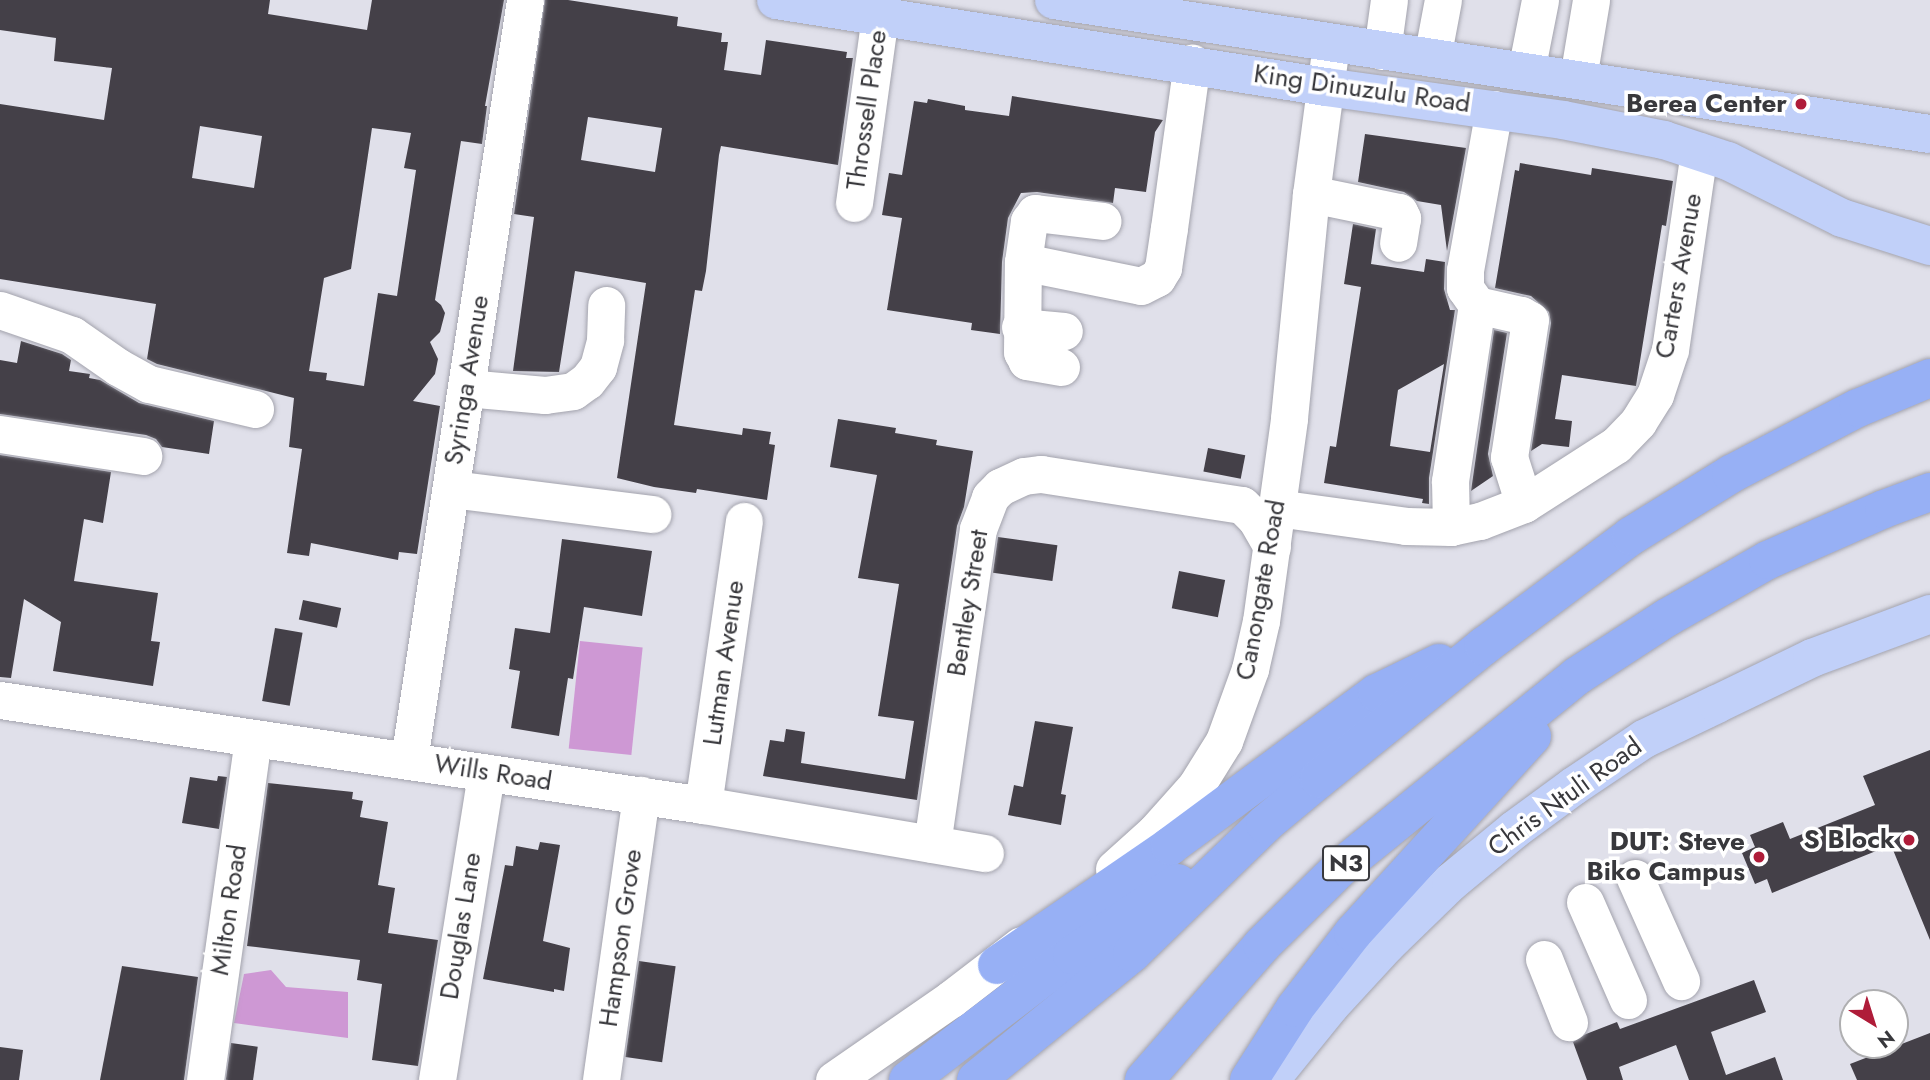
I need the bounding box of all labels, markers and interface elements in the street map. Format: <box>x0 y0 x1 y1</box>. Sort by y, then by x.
street label: Throssell Place <box>840 28 894 192</box>
street label: King Dinuzulu Road <box>1252 58 1472 120</box>
place label: Berea Center <box>1626 88 1787 120</box>
marker: Berea Center <box>1793 96 1809 112</box>
street label: Carters Avenue <box>1649 191 1709 361</box>
street label: Syringa Avenue <box>438 293 496 467</box>
street label: Canongate Road <box>1230 497 1292 683</box>
street label: Bentley Street <box>941 527 995 679</box>
street label: Lutman Avenue <box>697 578 751 748</box>
street label: Chris Ntuli Road <box>1482 731 1648 863</box>
street label: Wills Road <box>432 748 554 798</box>
place label: S Block <box>1803 824 1895 856</box>
place label: DUT: Steve Biko Campus <box>1586 826 1745 888</box>
marker: S Block <box>1901 832 1917 848</box>
road number: N3 <box>1322 842 1370 884</box>
street label: Milton Road <box>204 843 254 977</box>
street label: Hampson Grove <box>593 847 649 1029</box>
marker: DUT: Steve Biko Campus <box>1751 849 1767 865</box>
street label: Douglas Lane <box>434 850 488 1002</box>
north arrow <box>1839 989 1909 1059</box>
text: N <box>1872 1024 1900 1055</box>

